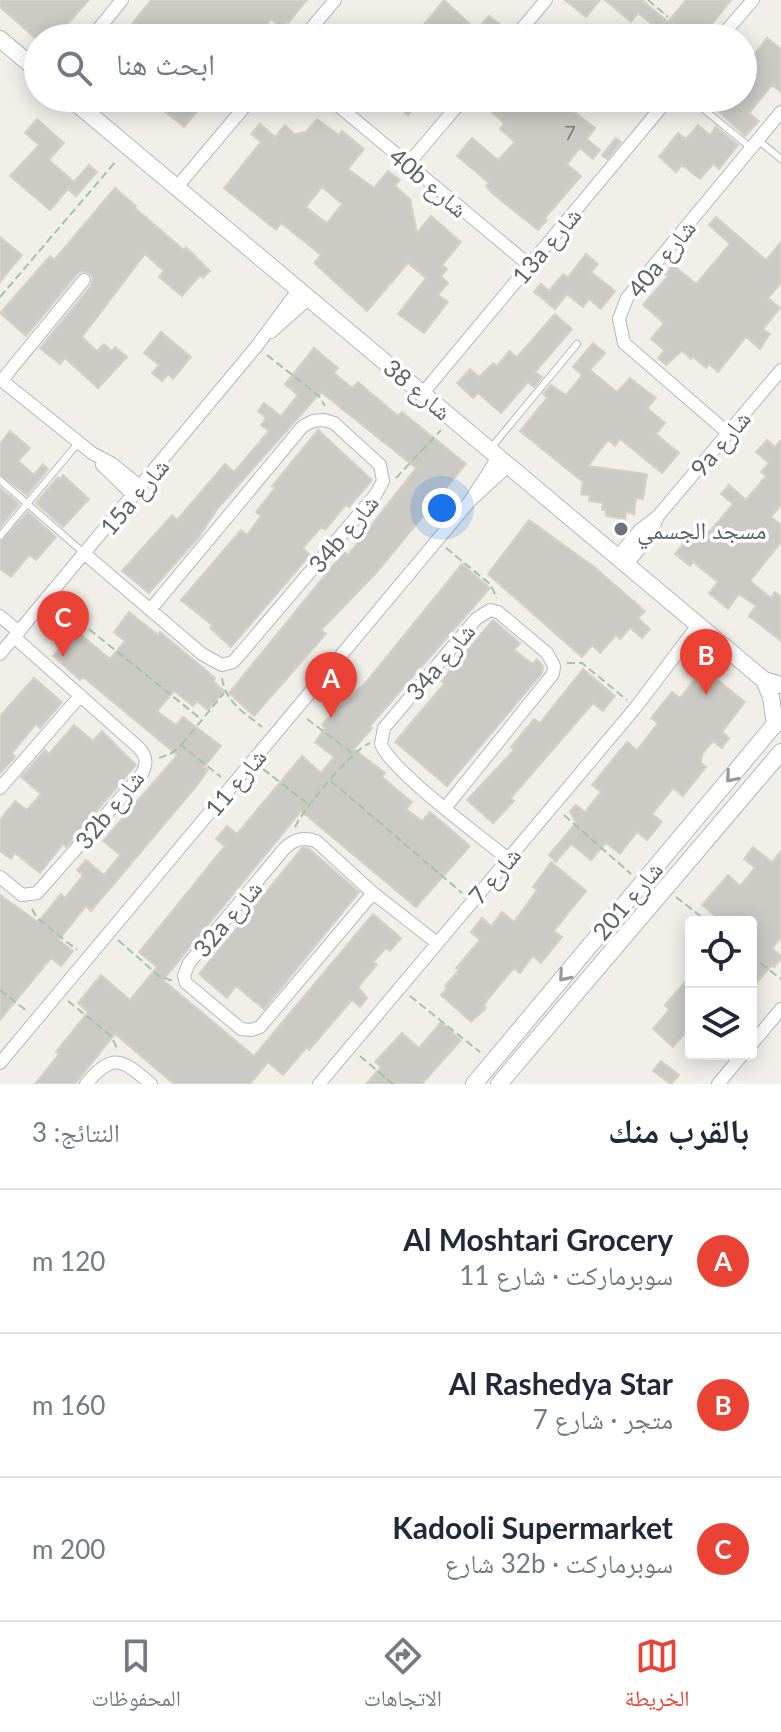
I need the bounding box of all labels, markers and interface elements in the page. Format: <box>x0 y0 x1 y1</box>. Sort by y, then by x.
search box <box>24 24 757 112</box>
text: ابحث هنا <box>116 45 215 81</box>
icon: search <box>52 46 96 90</box>
house number: 7 <box>564 120 576 144</box>
street label: 40b شارع <box>383 141 474 225</box>
street label: 13a شارع <box>505 201 588 291</box>
street label: 40a شارع <box>621 213 703 304</box>
street label: شارع 38 <box>377 352 458 427</box>
street label: 9a شارع <box>684 404 758 483</box>
street label: 15a شارع <box>93 452 176 542</box>
street label: 34b شارع <box>302 488 386 579</box>
your location <box>422 488 462 528</box>
place label: مسجد الجسمي <box>637 515 766 550</box>
marker: مسجد الجسمي <box>612 520 630 538</box>
pin: C <box>37 591 89 657</box>
street label: 34a شارع <box>399 617 482 707</box>
pin: B <box>680 629 732 695</box>
pin: A <box>305 652 357 718</box>
street label: شارع 11 <box>198 742 273 823</box>
street label: 32b شارع <box>68 764 151 856</box>
one-way arrow <box>726 767 741 782</box>
street label: شارع 7 <box>462 841 528 911</box>
street label: شارع 201 <box>586 855 670 946</box>
street label: 32a شارع <box>186 874 269 964</box>
map controls <box>685 916 757 1060</box>
button: locate <box>685 916 757 988</box>
one-way arrow <box>559 967 574 981</box>
button: layers <box>685 988 757 1060</box>
text: بالقرب منك <box>608 1109 749 1150</box>
text: النتائج: 3 <box>32 1116 120 1148</box>
text: Al Moshtari Grocery <box>403 1221 673 1257</box>
text: 120 m <box>32 1245 105 1277</box>
text: A <box>714 1245 732 1277</box>
text: سوبرماركت · شارع 11 <box>459 1259 673 1291</box>
text: Al Rashedya Star <box>449 1365 673 1401</box>
text: 160 m <box>32 1389 105 1421</box>
text: B <box>714 1389 732 1421</box>
text: متجر · شارع 7 <box>533 1403 673 1435</box>
text: Kadooli Supermarket <box>392 1509 673 1545</box>
text: 200 m <box>32 1533 105 1565</box>
text: C <box>714 1533 732 1565</box>
text: سوبرماركت · 32b شارع <box>445 1547 673 1579</box>
tab: المحفوظات <box>91 1634 181 1720</box>
tab: الاتجاهات <box>364 1634 442 1720</box>
tab: الخريطة <box>625 1634 690 1720</box>

